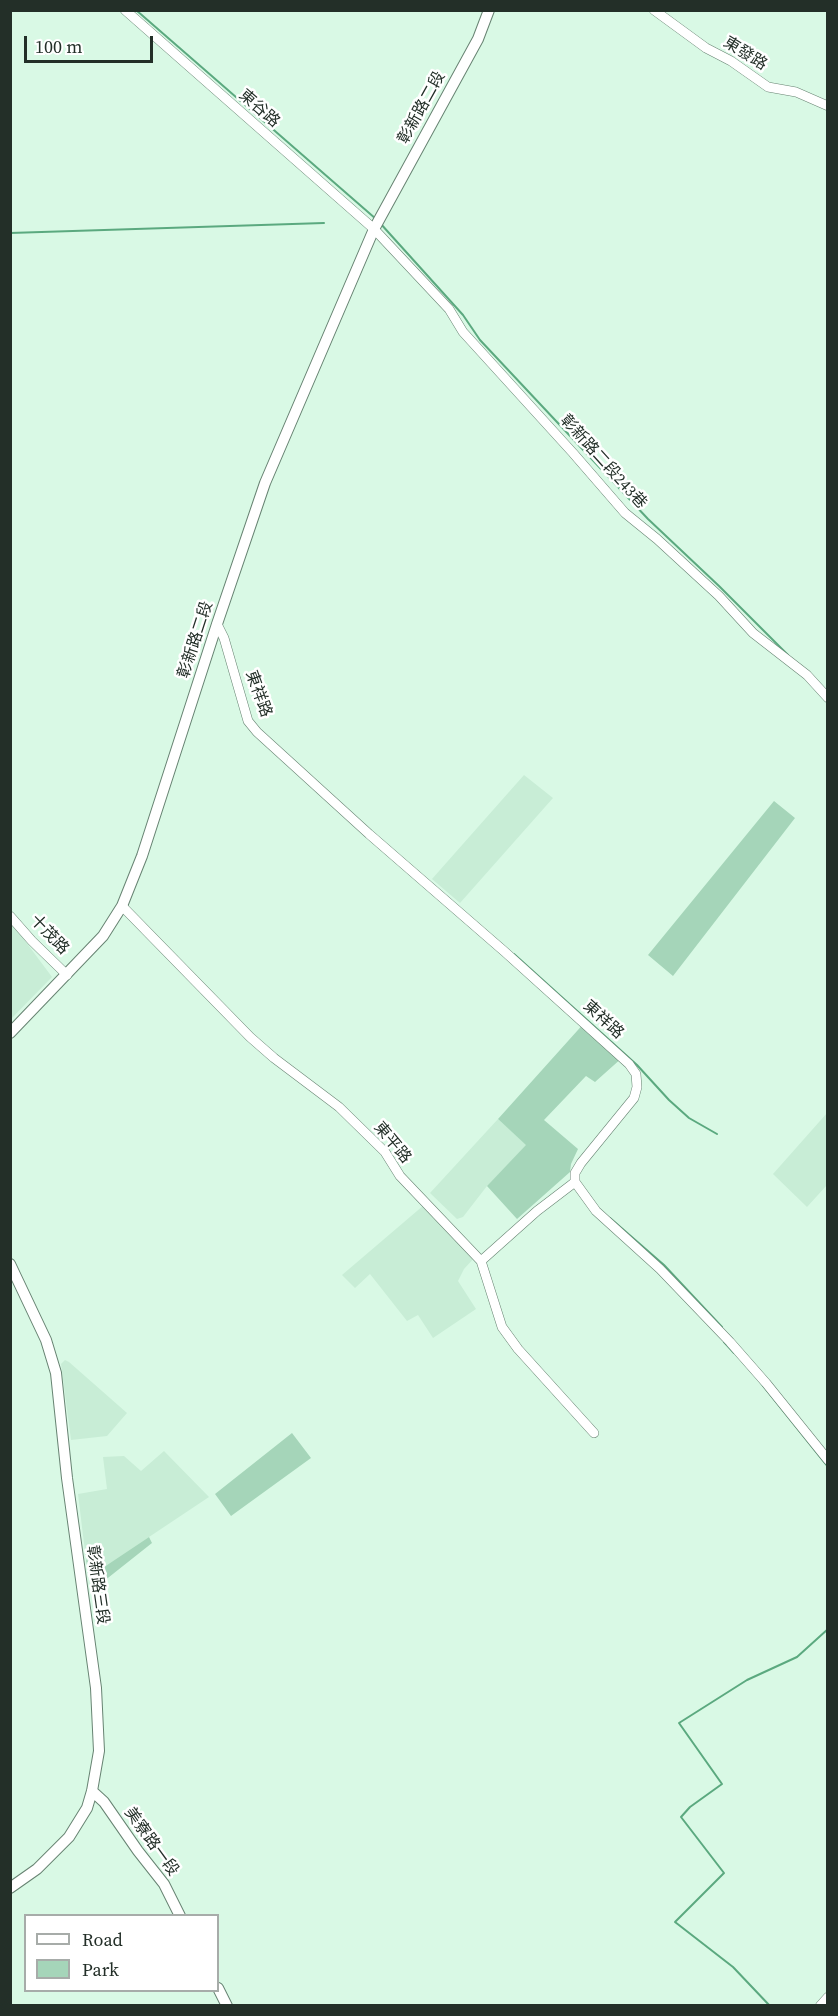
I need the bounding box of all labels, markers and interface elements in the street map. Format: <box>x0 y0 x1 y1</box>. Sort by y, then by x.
scale bar <box>27 24 156 62</box>
street label: 東發路 <box>720 33 770 75</box>
text: 100 m <box>35 34 82 59</box>
street label: 彰新路二段 <box>394 68 450 148</box>
street label: 東谷路 <box>235 86 283 132</box>
street label: 彰新路二段243巷 <box>556 411 650 513</box>
street label: 彰新路二段 <box>175 599 217 681</box>
street label: 東祥路 <box>241 668 275 720</box>
street label: 十茂路 <box>25 911 73 959</box>
street label: 東祥路 <box>579 997 627 1043</box>
street label: 東平路 <box>369 1118 415 1168</box>
street label: 彰新路三段 <box>82 1544 112 1626</box>
street label: 美寮路一段 <box>120 1804 182 1880</box>
legend <box>24 1914 219 1992</box>
text: Road <box>82 1927 123 1952</box>
text: Park <box>82 1957 119 1982</box>

